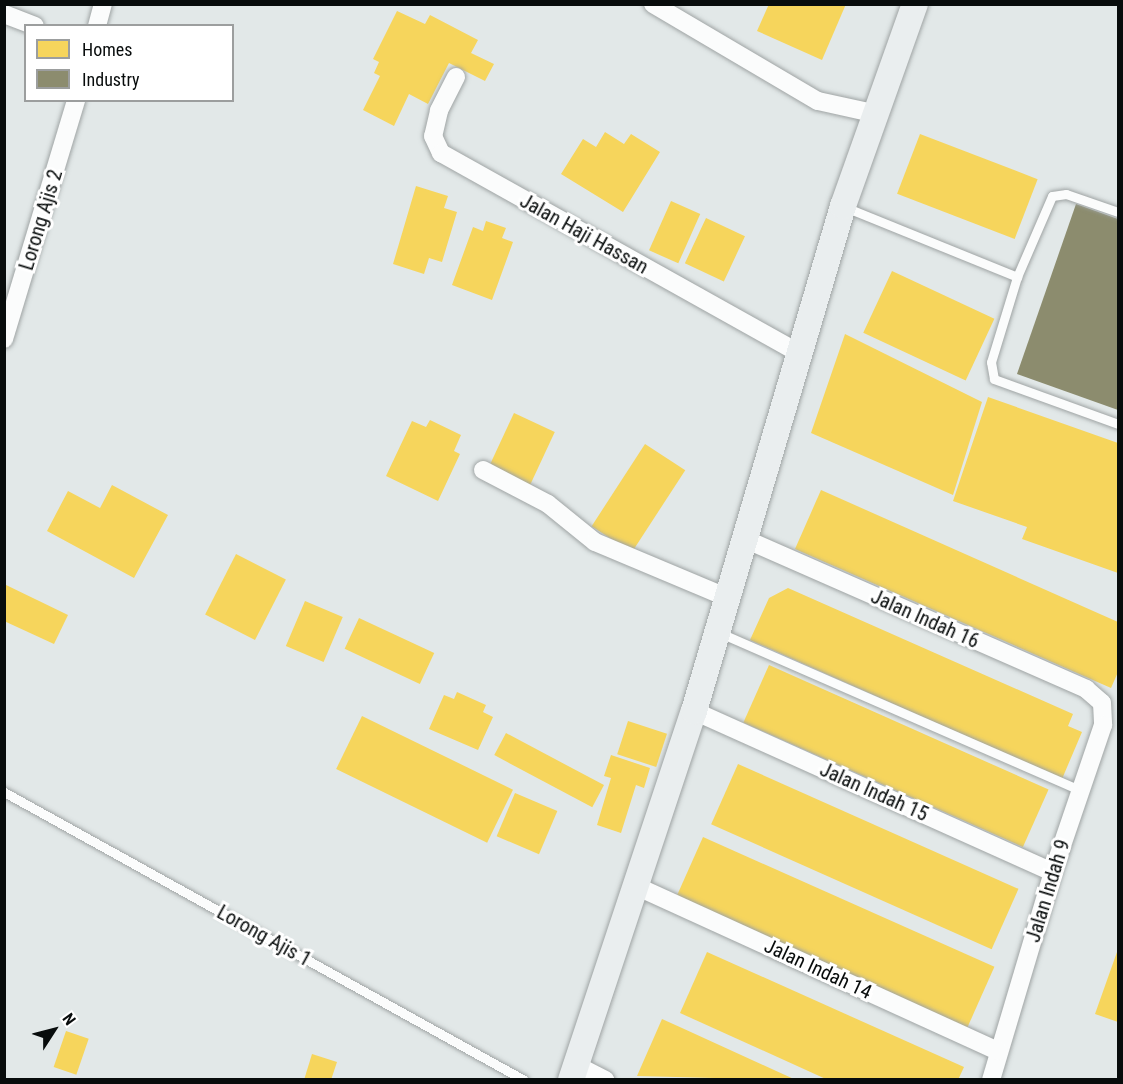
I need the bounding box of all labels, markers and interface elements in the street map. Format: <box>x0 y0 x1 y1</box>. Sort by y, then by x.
legend <box>24 24 234 102</box>
text: Homes <box>82 39 132 60</box>
text: Industry <box>82 69 140 90</box>
street label: Lorong Ajis 2 <box>14 167 68 273</box>
street label: Jalan Haji Hassan <box>516 189 652 279</box>
street label: Jalan Indah 16 <box>867 584 983 654</box>
street label: Jalan Indah 15 <box>816 757 932 827</box>
street label: Jalan Indah 9 <box>1021 837 1075 945</box>
street label: Lorong Ajis 1 <box>213 900 315 972</box>
street label: Jalan Indah 14 <box>760 934 876 1004</box>
north arrow <box>24 1000 84 1060</box>
text: N <box>58 1010 80 1029</box>

